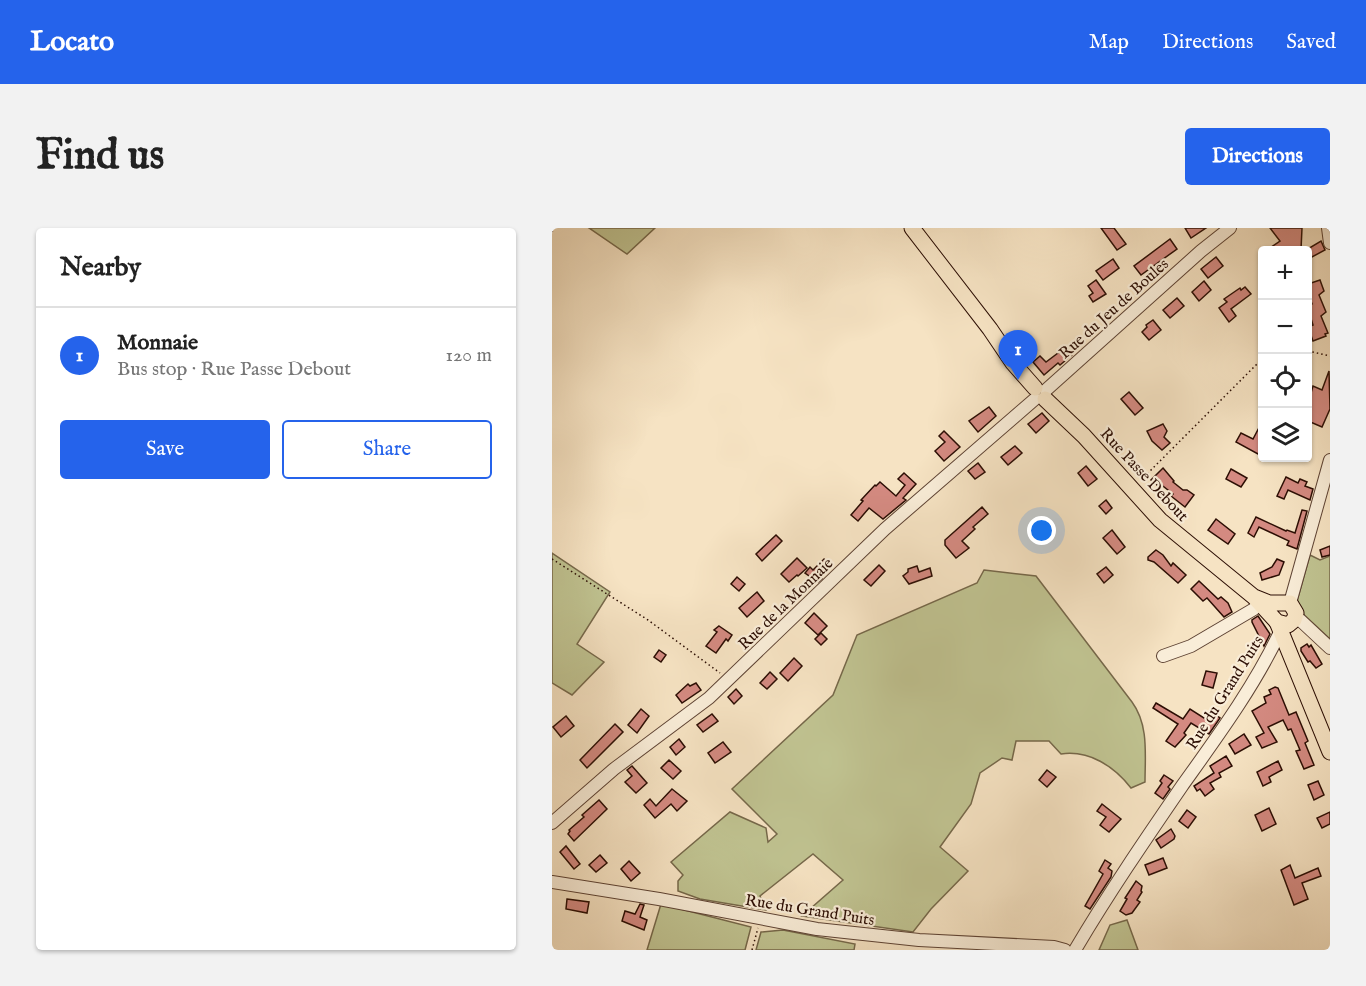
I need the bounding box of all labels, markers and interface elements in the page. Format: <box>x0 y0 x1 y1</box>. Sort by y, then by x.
text: Locato <box>30 25 114 60</box>
text: Map <box>1089 29 1129 56</box>
text: Directions <box>1162 29 1253 56</box>
text: Saved <box>1286 29 1336 56</box>
button: Directions <box>1185 128 1330 185</box>
text: Find us <box>36 130 164 183</box>
map controls <box>1258 246 1312 462</box>
button: + <box>1258 246 1312 300</box>
text: Nearby <box>60 251 141 284</box>
street label: Rue du Jeu de Boules <box>1055 255 1174 364</box>
button: − <box>1258 300 1312 354</box>
text: Monnaie <box>117 329 198 357</box>
pin: 1 <box>998 330 1038 380</box>
text: 1 <box>76 343 83 368</box>
text: 120 m <box>446 343 492 368</box>
button: locate <box>1258 354 1312 408</box>
text: Bus stop · Rue Passe Debout <box>117 357 351 382</box>
button: layers <box>1258 408 1312 462</box>
button: Save <box>60 420 270 479</box>
button: Share <box>282 420 492 479</box>
street label: Rue Passe Debout <box>1095 424 1192 527</box>
your location <box>1027 516 1056 545</box>
street label: Rue de la Monnaie <box>735 554 838 655</box>
street label: Rue du Grand Puits <box>1183 632 1269 754</box>
street label: Rue du Grand Puits <box>744 891 876 931</box>

